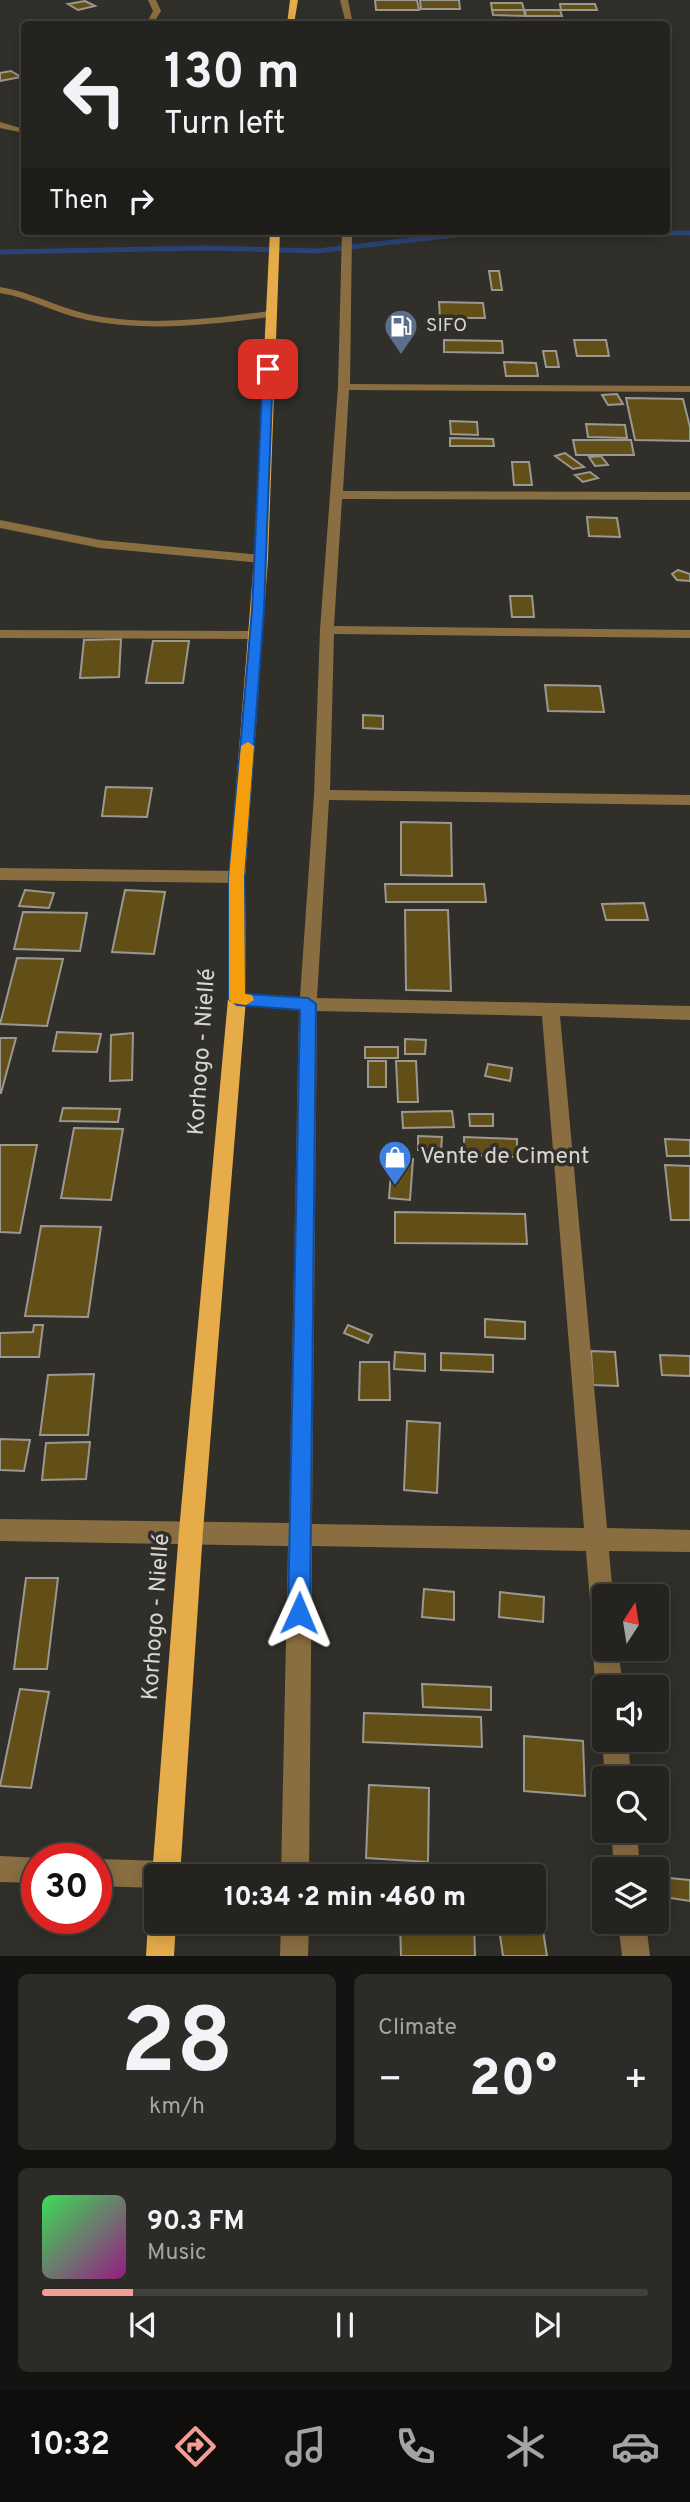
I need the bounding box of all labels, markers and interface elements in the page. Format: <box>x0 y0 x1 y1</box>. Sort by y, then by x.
text: 130 m <box>164 44 300 106</box>
icon: left <box>49 49 140 140</box>
text: Turn left <box>164 105 285 145</box>
icon: right <box>122 182 160 220</box>
text: Then <box>49 185 108 218</box>
fuel station icon: SIFO <box>382 307 420 356</box>
place label: SIFO <box>426 314 467 338</box>
pin <box>238 339 298 399</box>
icon: arrive <box>249 350 287 388</box>
street label: Korhogo - Niellé <box>183 968 223 1136</box>
shop icon: Vente de Ciment <box>376 1138 414 1187</box>
place label: Vente de Ciment <box>420 1143 589 1172</box>
street label: Korhogo - Niellé <box>137 1533 177 1701</box>
position arrow <box>262 1576 336 1650</box>
north arrow <box>592 1584 668 1661</box>
map controls <box>592 1584 669 1934</box>
button: sound <box>592 1675 669 1752</box>
button: search <box>592 1766 669 1843</box>
speed limit sign: 30 <box>21 1843 112 1934</box>
button: layers <box>592 1857 669 1934</box>
text: 10:34 · 2 min · 460 m <box>224 1882 466 1915</box>
text: 28 <box>121 1990 233 2105</box>
text: Climate <box>378 2014 457 2043</box>
text: 20° <box>469 2048 557 2114</box>
text: − <box>378 2057 403 2106</box>
text: + <box>623 2057 648 2106</box>
text: km/h <box>149 2093 205 2122</box>
text: 90.3 FM <box>147 2206 245 2239</box>
text: Music <box>147 2239 207 2268</box>
icon: previous <box>124 2306 162 2344</box>
icon: pause <box>326 2306 364 2344</box>
icon: next <box>528 2306 566 2344</box>
icon: directions <box>171 2422 220 2471</box>
icon: music <box>281 2422 330 2471</box>
icon: phone <box>391 2422 440 2471</box>
icon: climate <box>501 2422 550 2471</box>
icon: car <box>611 2422 660 2471</box>
text: 10:32 <box>30 2426 110 2466</box>

